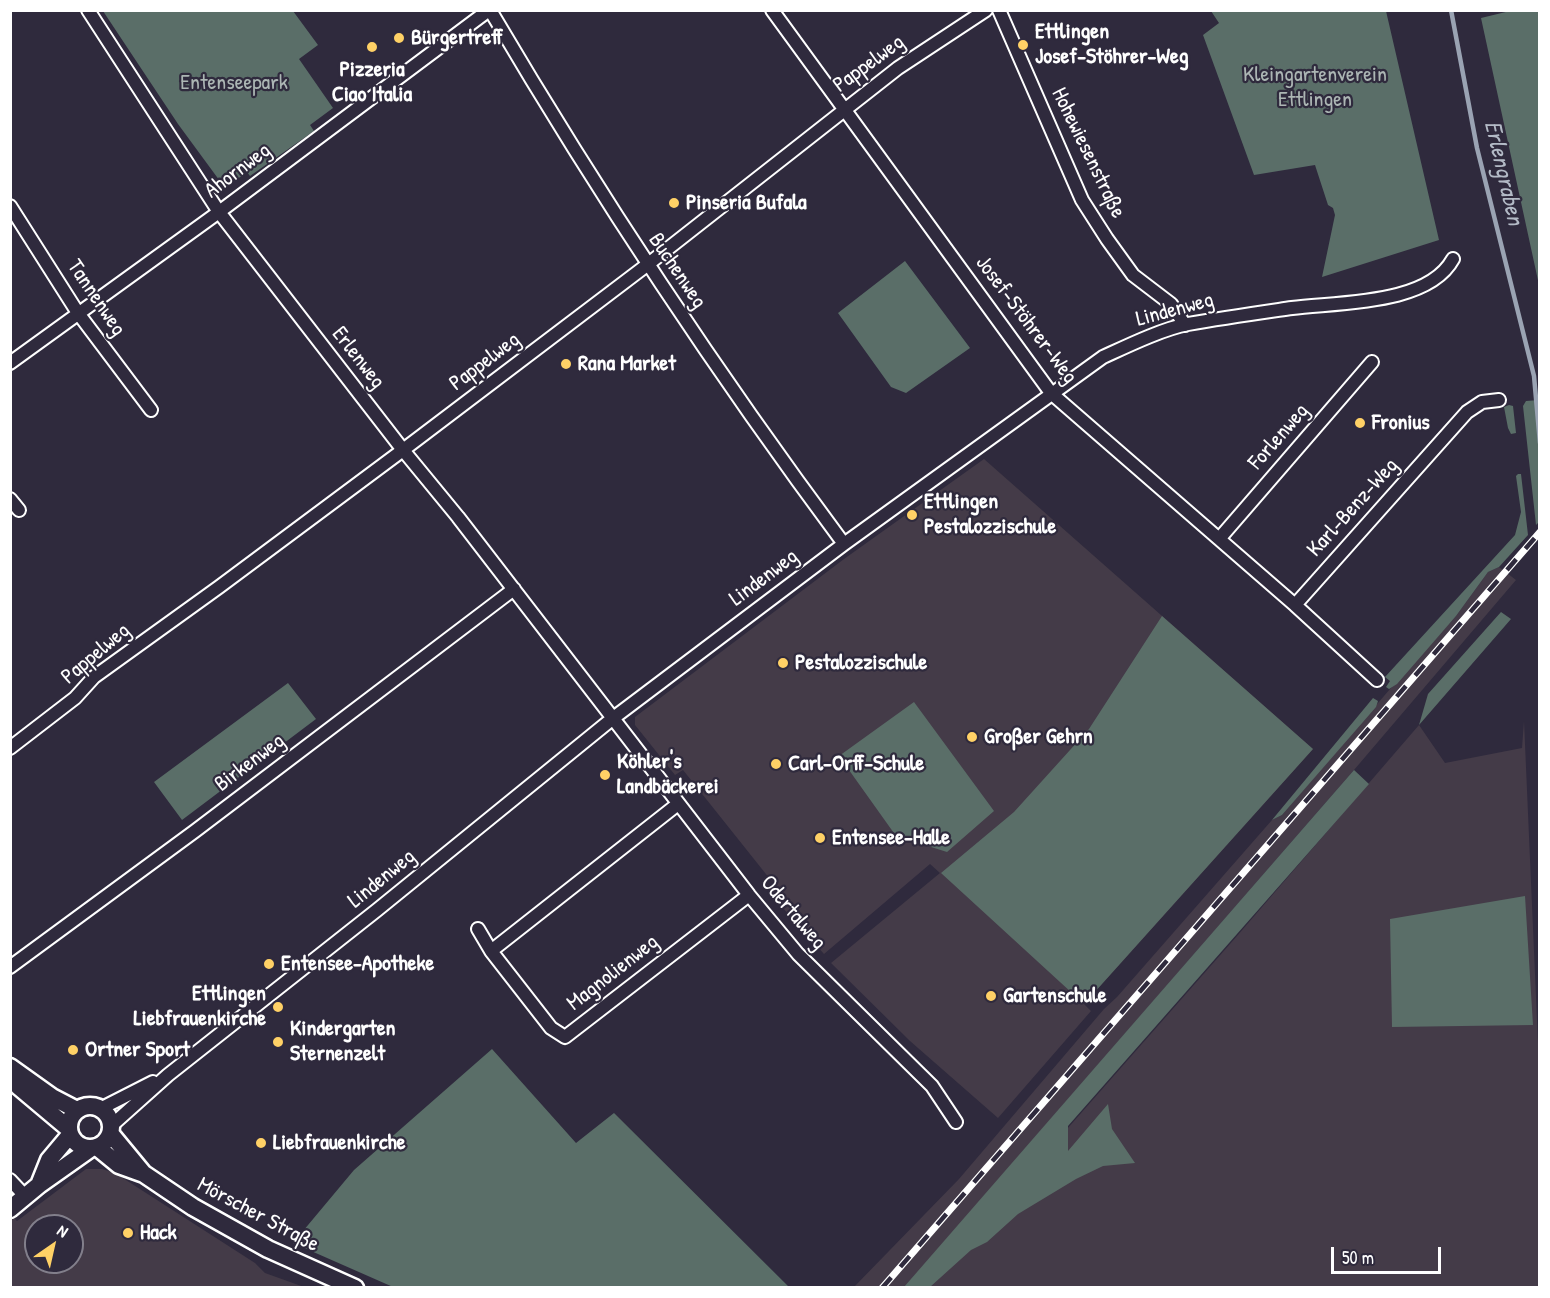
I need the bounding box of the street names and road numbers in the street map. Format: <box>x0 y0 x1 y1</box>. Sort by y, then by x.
street label: Pappelweg <box>828 29 910 99</box>
street label: Hohewiesenstraße <box>1045 84 1131 222</box>
street label: Ahornweg <box>200 138 276 204</box>
street label: Buchenweg <box>642 228 712 314</box>
street label: Josef-Stöhrer-Weg <box>969 251 1083 389</box>
street label: Tannenweg <box>61 255 131 341</box>
street label: Lindenweg <box>1133 287 1217 333</box>
street label: Erlenweg <box>326 322 390 394</box>
street label: Pappelweg <box>445 327 525 397</box>
street label: Forlenweg <box>1243 399 1315 475</box>
street label: Karl-Benz-Weg <box>1302 453 1404 563</box>
street label: Lindenweg <box>724 544 804 612</box>
street label: Pappelweg <box>56 618 136 690</box>
street label: Birkenweg <box>210 728 290 798</box>
street label: Lindenweg <box>343 844 421 914</box>
street label: Odertalweg <box>754 870 832 956</box>
street label: Magnolienweg <box>562 929 664 1017</box>
street label: Mörscher Straße <box>193 1172 323 1258</box>

